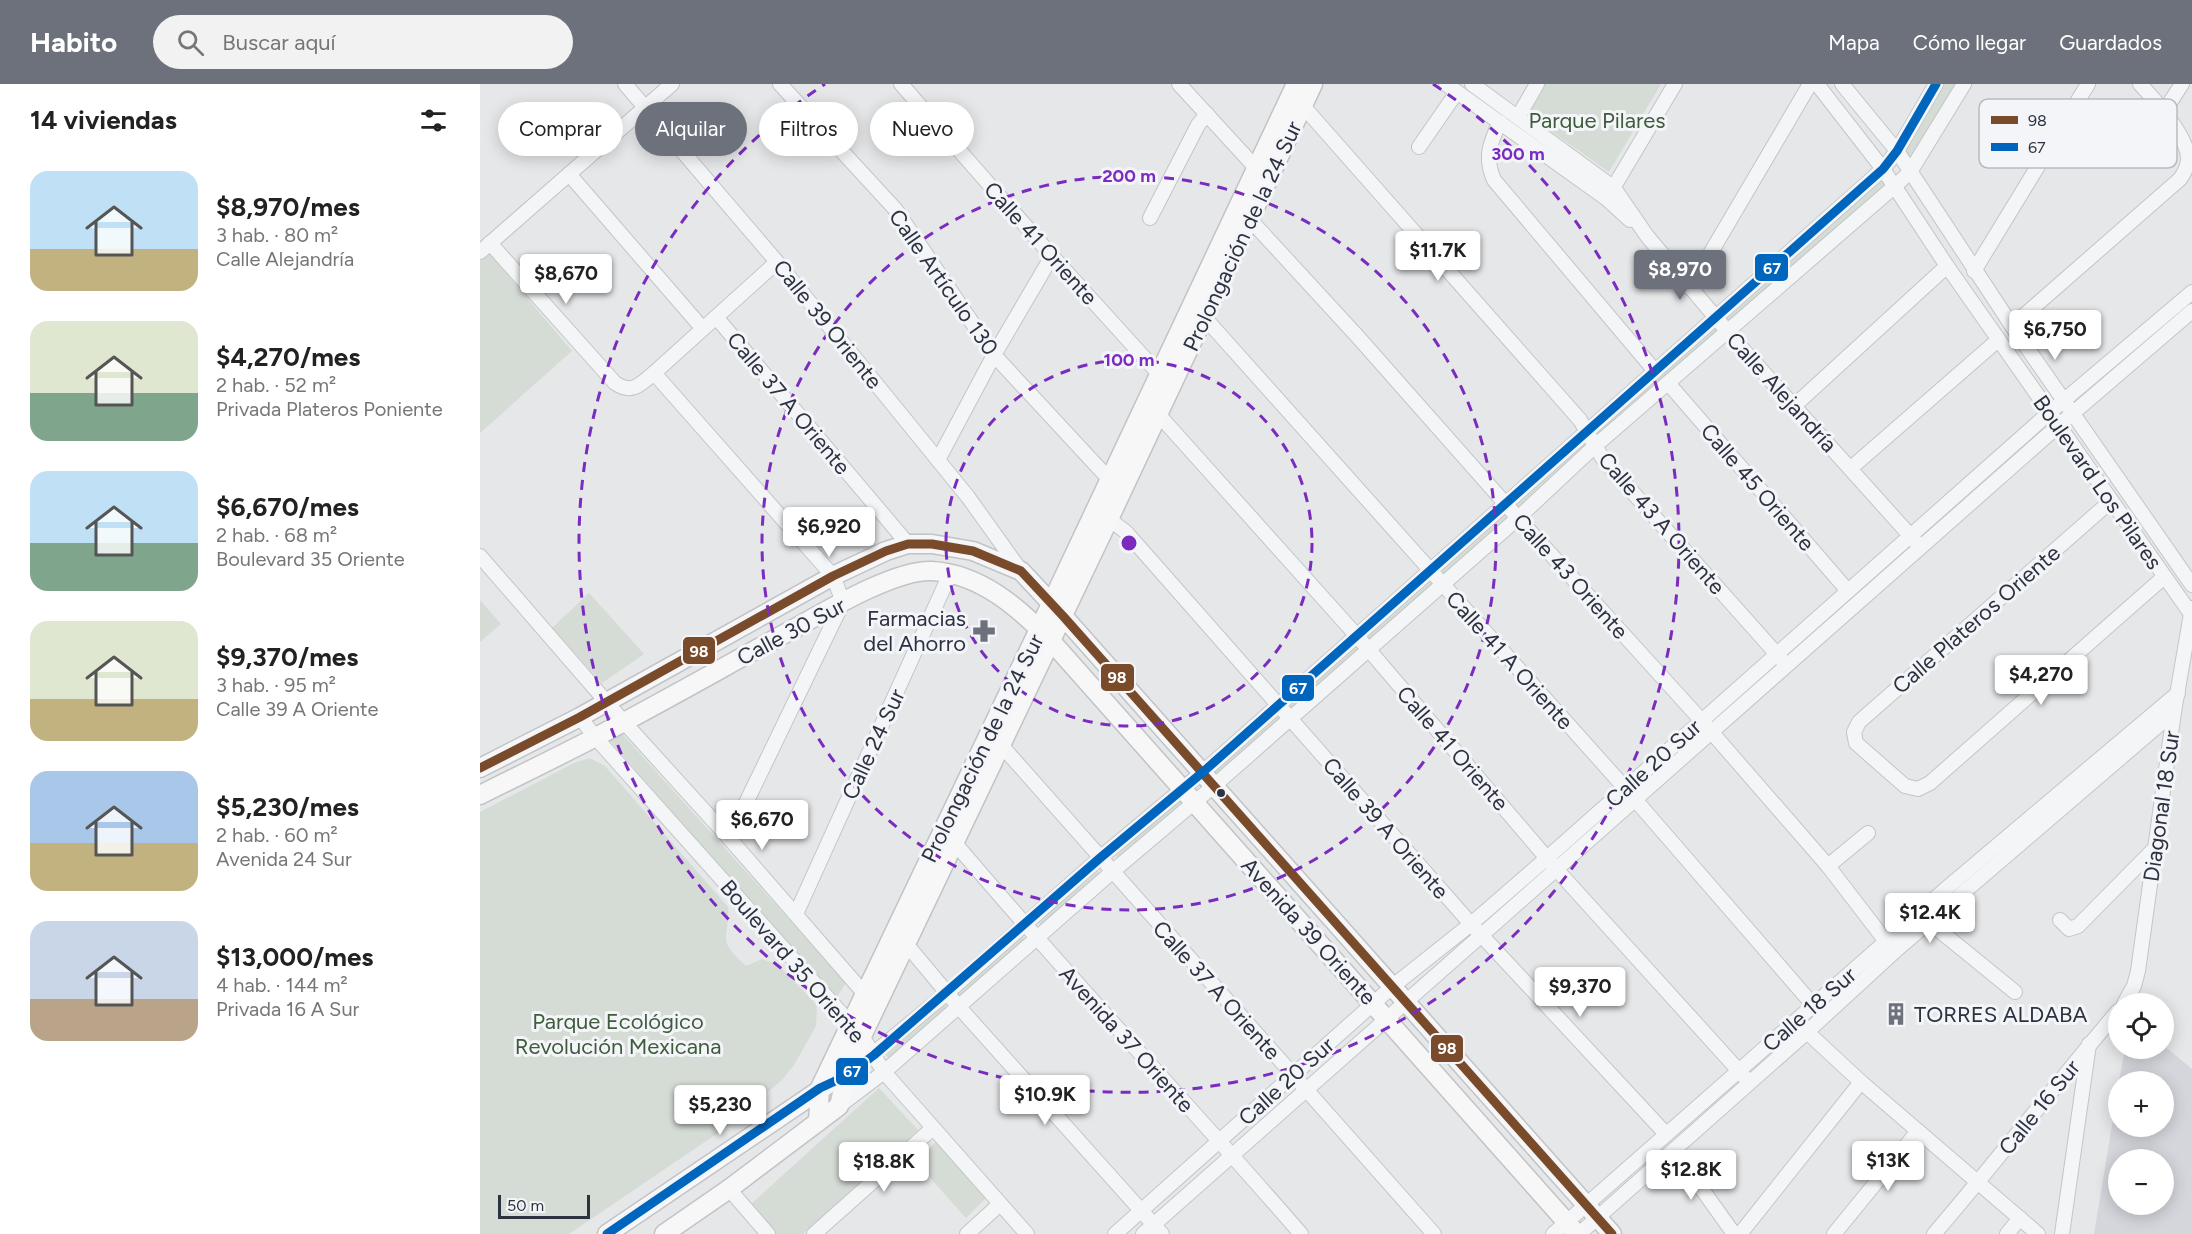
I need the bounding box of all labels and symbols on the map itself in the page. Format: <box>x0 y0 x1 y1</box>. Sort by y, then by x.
legend <box>1979 99 2177 168</box>
park label: Parque Pilares <box>1528 107 1666 134</box>
text: 98 <box>2028 111 2047 130</box>
street label: Prolongación de la 24 Sur <box>1177 116 1308 356</box>
text: 67 <box>2028 138 2046 157</box>
text: 300 m <box>1491 143 1545 165</box>
text: 200 m <box>1102 165 1156 187</box>
street label: Calle 41 Oriente <box>978 176 1103 311</box>
street label: Calle Artículo 130 <box>883 204 1004 361</box>
pin: $11.7K <box>1389 231 1487 282</box>
pin: $8,970 <box>1631 250 1729 301</box>
line badge: 67 <box>1754 253 1789 282</box>
pin: $8,670 <box>517 254 615 305</box>
street label: Calle 39 Oriente <box>767 254 888 394</box>
text: 67 <box>1763 259 1781 278</box>
pin: $6,750 <box>2006 310 2104 361</box>
street label: Calle 37 A Oriente <box>721 326 856 480</box>
street label: Calle Alejandría <box>1721 327 1843 458</box>
text: 100 m <box>1104 349 1154 371</box>
street label: Boulevard Los Pilares <box>2027 390 2168 575</box>
street label: Calle 45 Oriente <box>1695 418 1820 557</box>
street label: Calle 43 A Oriente <box>1592 447 1731 600</box>
pin: $6,920 <box>780 507 878 558</box>
street label: Calle 43 Oriente <box>1507 508 1634 645</box>
centre of rings <box>1119 533 1139 553</box>
street label: Calle Plateros Oriente <box>1887 539 2066 700</box>
street label: Calle 41 A Oriente <box>1440 586 1579 735</box>
street label: Calle 30 Sur <box>732 591 851 671</box>
place label: Farmacias del Ahorro <box>863 605 966 657</box>
pharmacy icon: Farmacias del Ahorro <box>971 618 997 644</box>
street label: Prolongación de la 24 Sur <box>915 629 1050 867</box>
line badge: 98 <box>682 636 716 665</box>
text: 98 <box>689 642 709 661</box>
pin: $4,270 <box>1992 655 2090 706</box>
line badge: 98 <box>1100 663 1135 692</box>
text: 98 <box>1107 668 1127 687</box>
line badge: 67 <box>1281 674 1315 702</box>
text: 67 <box>1289 679 1307 698</box>
street label: Calle 41 Oriente <box>1391 680 1514 816</box>
street label: Calle 24 Sur <box>836 684 911 804</box>
street label: Calle 20 Sur <box>1600 713 1707 813</box>
street label: Diagonal 18 Sur <box>2138 728 2186 883</box>
street label: Calle 39 A Oriente <box>1317 752 1454 905</box>
unlabelled marker <box>1215 787 1227 799</box>
pin: $6,670 <box>713 800 811 851</box>
street label: Avenida 39 Oriente <box>1235 852 1382 1011</box>
street label: Boulevard 35 Oriente <box>714 874 871 1048</box>
pin: $12.4K <box>1881 893 1979 944</box>
street label: Calle 37 A Oriente <box>1147 915 1286 1065</box>
street label: Avenida 37 Oriente <box>1054 960 1200 1118</box>
street label: Calle 18 Sur <box>1757 961 1862 1057</box>
pin: $9,370 <box>1531 967 1629 1018</box>
building icon: TORRES ALDABA <box>1883 1001 1909 1027</box>
place label: TORRES ALDABA <box>1914 1001 2088 1028</box>
park label: Parque Ecológico Revolución Mexicana <box>515 1008 721 1060</box>
street label: Calle 20 Sur <box>1233 1031 1340 1131</box>
line badge: 98 <box>1430 1034 1464 1063</box>
text: 98 <box>1437 1039 1457 1058</box>
street label: Calle 16 Sur <box>1993 1054 2086 1160</box>
line badge: 67 <box>835 1057 869 1086</box>
text: 67 <box>843 1062 861 1081</box>
pin: $10.9K <box>996 1075 1094 1126</box>
pin: $5,230 <box>671 1085 769 1136</box>
pin: $13K <box>1852 1141 1924 1192</box>
pin: $18.8K <box>835 1142 933 1193</box>
pin: $12.8K <box>1642 1150 1740 1201</box>
scale bar <box>498 1192 590 1220</box>

